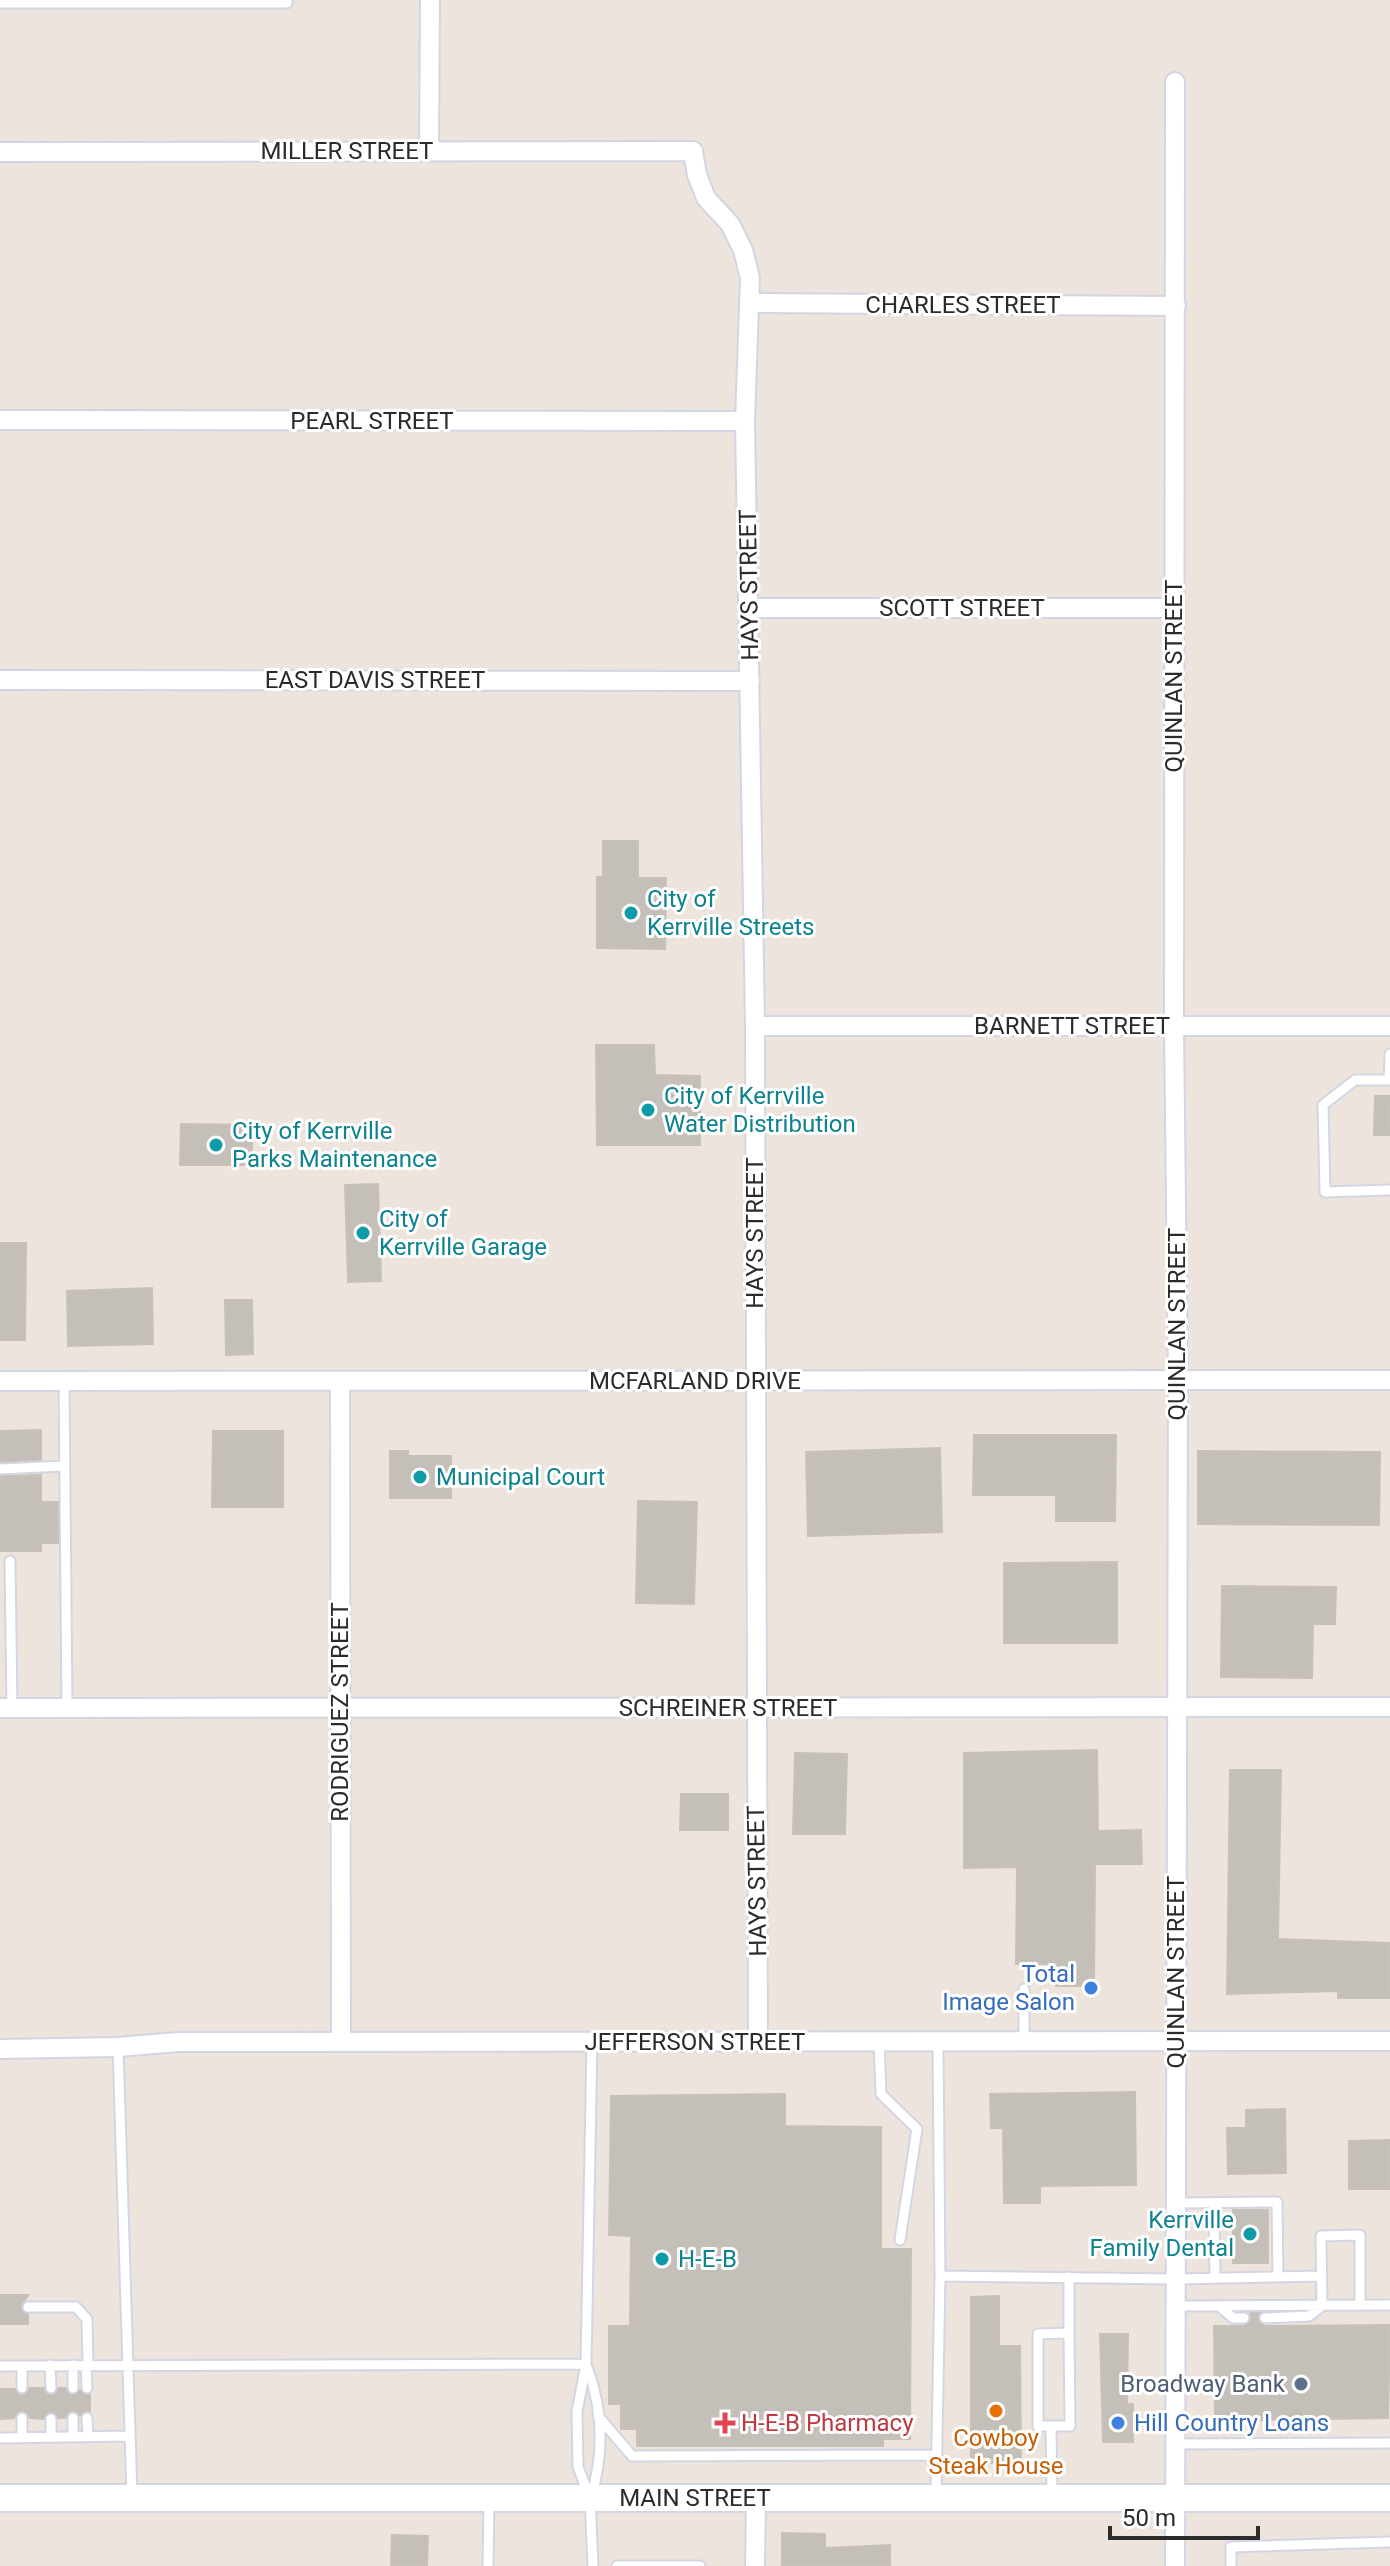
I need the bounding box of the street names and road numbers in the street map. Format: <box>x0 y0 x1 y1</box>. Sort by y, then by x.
street label: MILLER STREET <box>261 137 433 165</box>
street label: CHARLES STREET <box>865 291 1061 319</box>
street label: PEARL STREET <box>290 407 454 435</box>
street label: HAYS STREET <box>734 509 764 661</box>
street label: QUINLAN STREET <box>1160 580 1188 772</box>
street label: SCOTT STREET <box>879 594 1045 622</box>
street label: EAST DAVIS STREET <box>265 666 485 694</box>
street label: BARNETT STREET <box>974 1012 1170 1040</box>
street label: HAYS STREET <box>741 1157 769 1309</box>
street label: QUINLAN STREET <box>1163 1228 1191 1420</box>
street label: MCFARLAND DRIVE <box>589 1367 801 1395</box>
street label: RODRIGUEZ STREET <box>326 1602 354 1822</box>
street label: SCHREINER STREET <box>619 1694 837 1722</box>
street label: HAYS STREET <box>742 1805 772 1957</box>
street label: QUINLAN STREET <box>1162 1876 1190 2068</box>
street label: JEFFERSON STREET <box>585 2028 805 2056</box>
street label: MAIN STREET <box>619 2484 771 2512</box>

